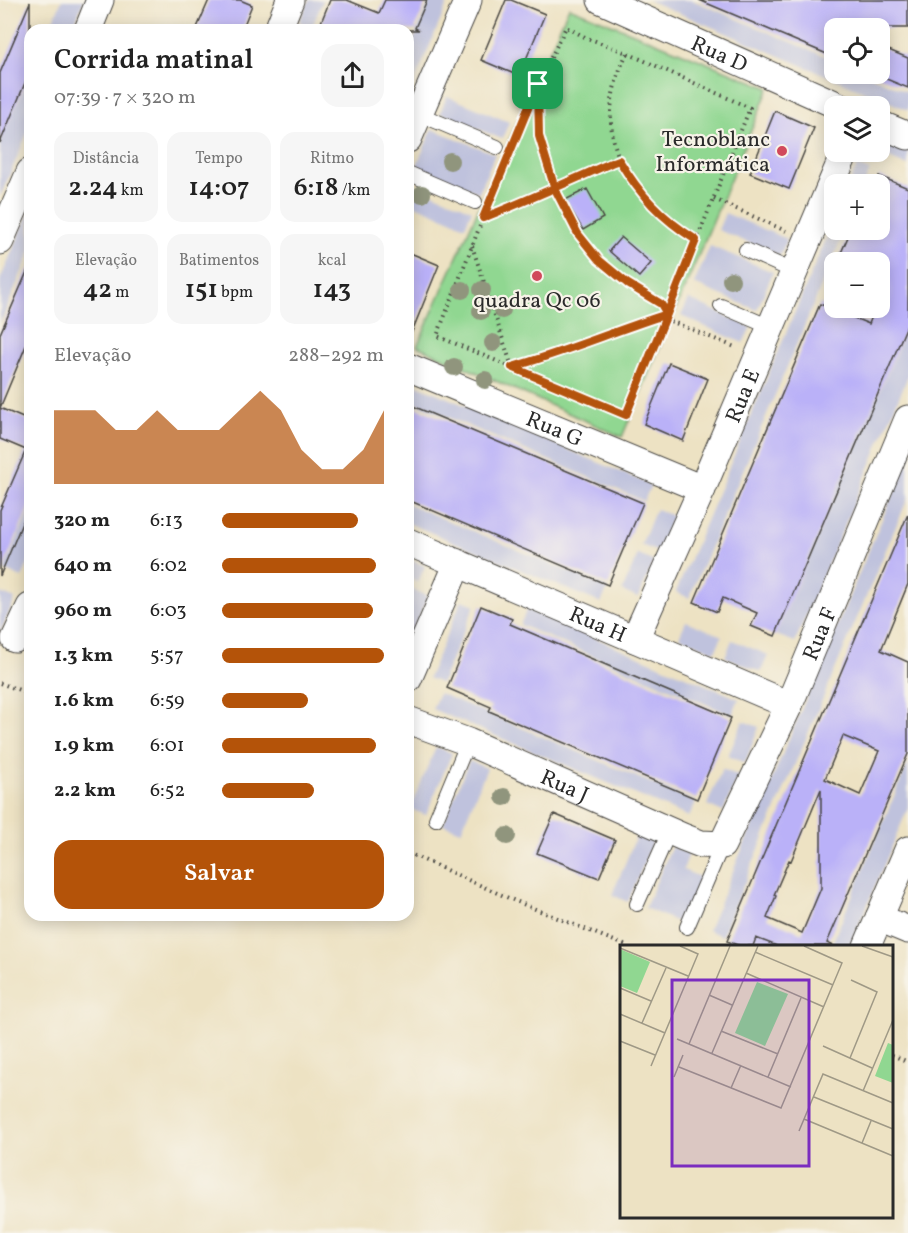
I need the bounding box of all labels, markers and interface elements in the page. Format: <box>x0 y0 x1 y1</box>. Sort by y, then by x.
map controls <box>824 18 890 318</box>
button: locate <box>824 18 890 84</box>
street label: Rua D <box>686 29 752 81</box>
text: Corrida matinal <box>54 42 253 80</box>
button: share <box>321 44 384 107</box>
pin <box>512 58 563 109</box>
icon: arrive <box>521 67 554 100</box>
text: 07:39 · 7 × 320 m <box>54 84 196 112</box>
button: layers <box>824 96 890 162</box>
place label: Tecnoblanc Informática <box>655 125 770 181</box>
marker: Tecnoblanc Informática <box>775 144 789 158</box>
text: Distância <box>73 148 139 170</box>
text: Tempo <box>195 148 243 170</box>
text: Ritmo <box>310 148 354 170</box>
text: 2.24 <box>68 170 118 206</box>
text: 14:07 <box>188 170 250 206</box>
text: 6:18 <box>294 170 338 206</box>
button: + <box>824 174 890 240</box>
text: km <box>118 180 144 202</box>
text: /km <box>338 180 370 202</box>
text: Elevação <box>75 250 137 272</box>
text: Batimentos <box>179 250 259 272</box>
text: kcal <box>318 250 346 272</box>
button: − <box>824 252 890 318</box>
marker: quadra Qc 06 <box>530 269 544 283</box>
text: 42 <box>83 272 112 308</box>
text: 151 <box>185 272 218 308</box>
text: 143 <box>313 272 351 308</box>
text: m <box>112 282 129 304</box>
text: bpm <box>218 282 253 304</box>
place label: quadra Qc 06 <box>473 286 601 317</box>
text: Elevação <box>54 342 131 370</box>
text: 288–292 m <box>288 342 384 370</box>
street label: Rua E <box>719 364 769 428</box>
street label: Rua G <box>521 405 587 456</box>
text: 320 m <box>54 507 110 535</box>
text: 6:13 <box>150 507 183 535</box>
text: 640 m <box>54 552 112 580</box>
text: 6:02 <box>150 552 188 580</box>
text: 960 m <box>54 597 112 625</box>
text: 6:03 <box>150 597 187 625</box>
street label: Rua H <box>564 600 631 652</box>
street label: Rua F <box>796 603 846 666</box>
text: 1.3 km <box>54 642 113 670</box>
text: 5:57 <box>150 642 184 670</box>
text: 1.6 km <box>54 687 114 715</box>
text: 6:59 <box>150 687 184 715</box>
text: 1.9 km <box>54 732 114 760</box>
text: 6:01 <box>150 732 185 760</box>
street label: Rua J <box>535 763 593 811</box>
text: 2.2 km <box>54 777 116 805</box>
text: 6:52 <box>150 777 185 805</box>
button: Salvar <box>54 840 384 909</box>
inset map <box>620 945 893 1218</box>

